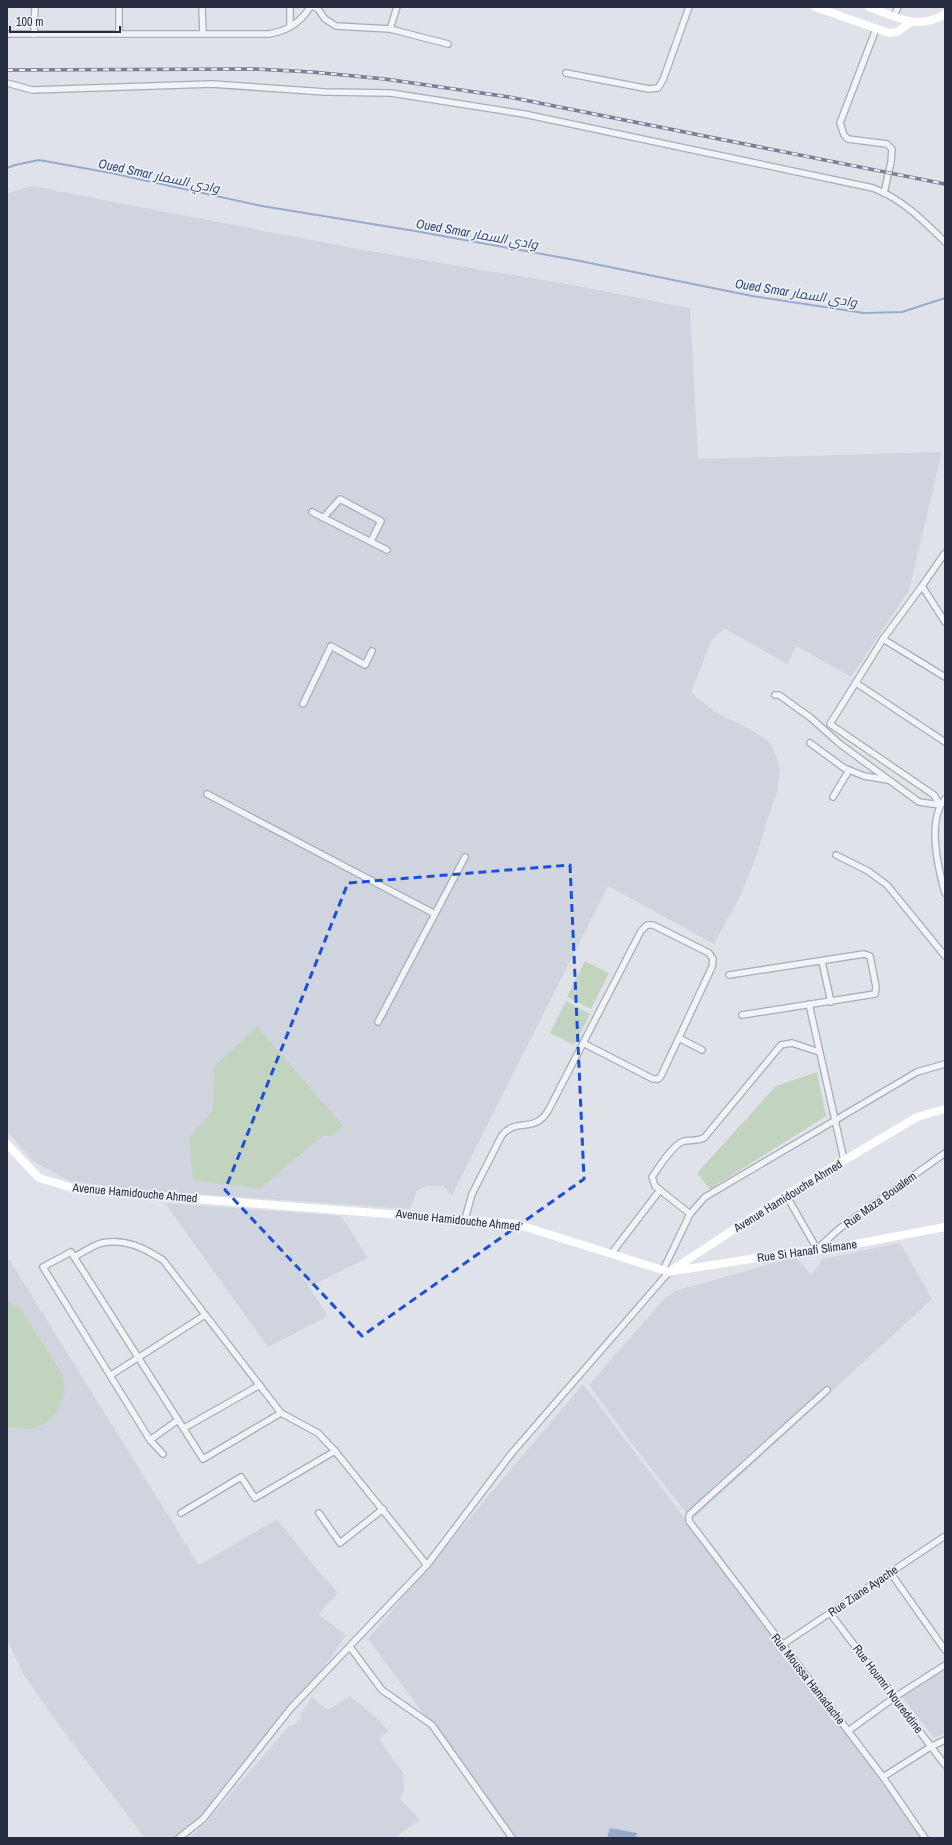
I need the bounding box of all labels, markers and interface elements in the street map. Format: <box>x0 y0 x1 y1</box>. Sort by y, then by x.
scale bar <box>10 8 120 34</box>
text: 100 m <box>16 14 43 30</box>
water label: Oued Smar وادي السمار <box>97 155 222 199</box>
water label: Oued Smar وادي السمار <box>414 215 540 255</box>
water label: Oued Smar وادي السمار <box>733 275 859 313</box>
street label: Avenue Hamidouche Ahmed <box>730 1156 845 1236</box>
street label: Rue Maza Boualem <box>840 1168 920 1232</box>
street label: Avenue Hamidouche Ahmed <box>71 1179 198 1206</box>
street label: Avenue Hamidouche Ahmed <box>394 1205 521 1234</box>
street label: Rue Si Hanafi Slimane <box>756 1236 858 1266</box>
street label: Rue Ziane Ayache <box>825 1562 901 1620</box>
street label: Rue Moussa Hamadache <box>768 1630 848 1728</box>
street label: Rue Houmri Noureddine <box>849 1641 927 1737</box>

